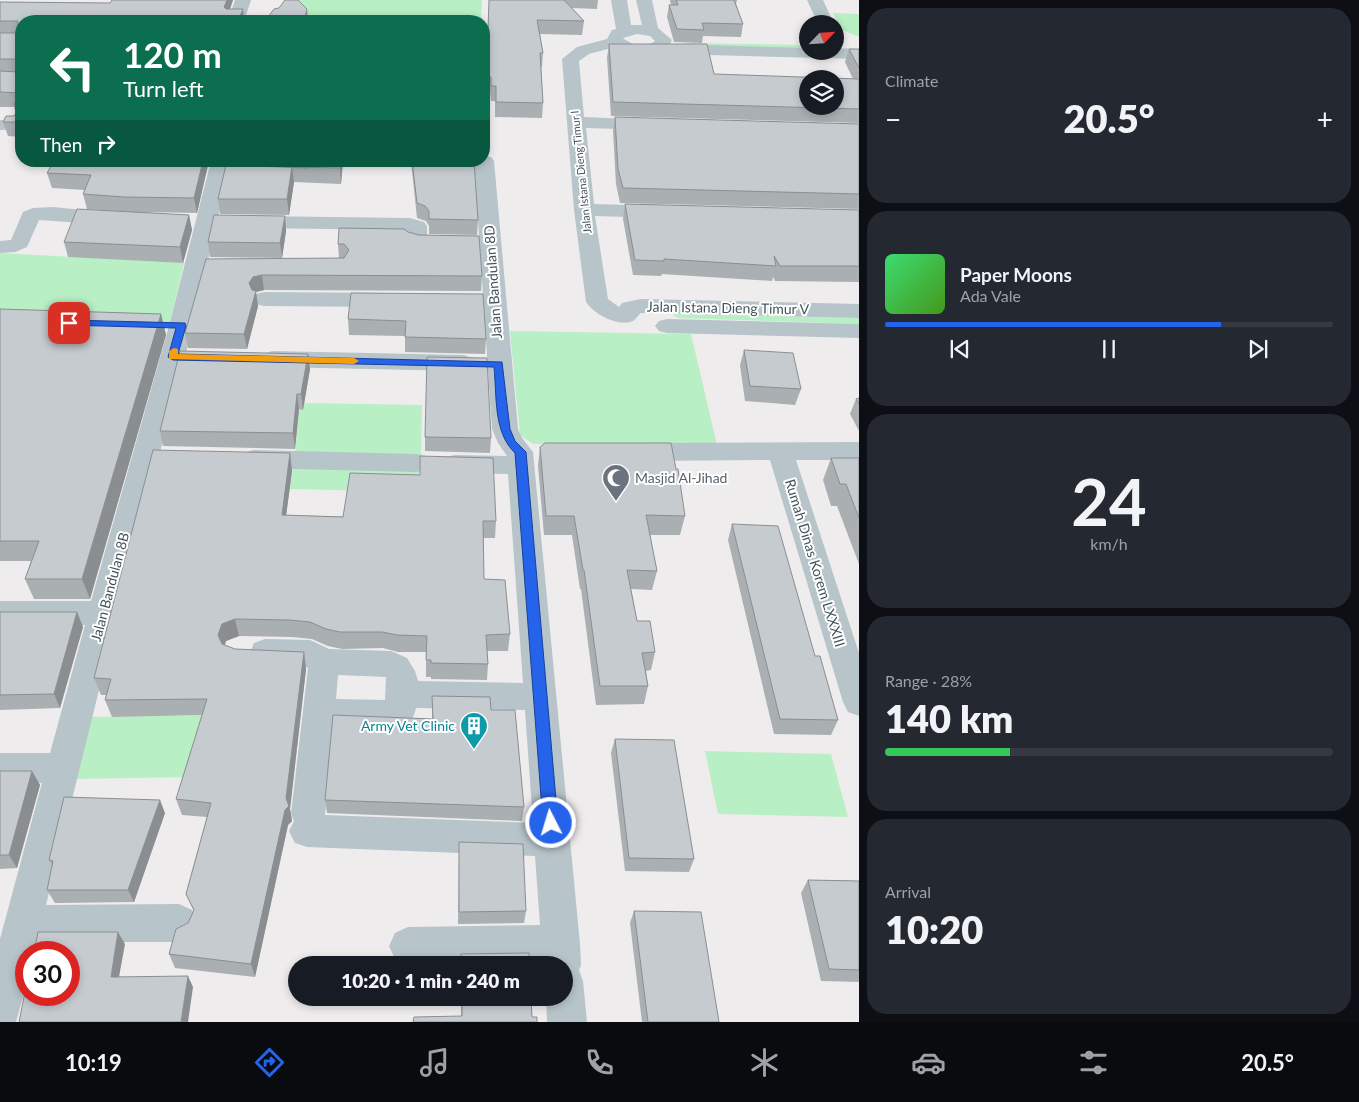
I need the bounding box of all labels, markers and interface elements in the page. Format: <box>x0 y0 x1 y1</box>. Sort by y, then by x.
north arrow <box>799 15 844 60</box>
map controls <box>799 15 844 115</box>
text: 120 m <box>123 33 222 75</box>
icon: left <box>40 35 105 100</box>
button: layers <box>799 70 844 115</box>
text: Climate <box>885 71 938 90</box>
text: Turn left <box>123 75 204 102</box>
text: 20.5° <box>1063 95 1155 141</box>
text: − <box>885 102 901 136</box>
text: + <box>1317 102 1333 136</box>
street label: Jalan Istana Dieng Timur I <box>568 110 593 234</box>
icon: right <box>92 130 120 158</box>
text: Then <box>40 133 82 156</box>
street label: Jalan Bandulan 8D <box>480 225 505 340</box>
text: Paper Moons <box>960 263 1072 286</box>
text: Ada Vale <box>960 286 1021 305</box>
street label: Jalan Istana Dieng Timur V <box>647 298 810 317</box>
pin <box>48 302 90 344</box>
icon: arrive <box>55 309 83 337</box>
icon: previous <box>946 335 974 363</box>
icon: pause <box>1095 335 1123 363</box>
icon: next <box>1244 335 1272 363</box>
text: 24 <box>1071 462 1147 540</box>
mosque icon: Masjid Al-Jihad <box>601 463 631 502</box>
place label: Masjid Al-Jihad <box>635 469 727 486</box>
street label: Rumah Dinas Korem LXXXIII <box>782 477 849 649</box>
street label: Jalan Bandulan 8B <box>87 530 132 643</box>
text: km/h <box>1090 534 1128 553</box>
text: Range · 28% <box>885 671 972 690</box>
text: 140 km <box>885 695 1013 741</box>
building icon: Army Vet Clinic <box>459 711 489 750</box>
place label: Army Vet Clinic <box>361 717 455 734</box>
position arrow <box>524 796 576 848</box>
text: Arrival <box>885 882 931 901</box>
text: 10:20 <box>885 906 983 952</box>
speed limit sign: 30 <box>15 941 80 1006</box>
text: 10:20 · 1 min · 240 m <box>341 969 520 992</box>
icon: directions <box>252 1045 287 1080</box>
icon: music <box>417 1045 452 1080</box>
icon: phone <box>582 1045 617 1080</box>
icon: climate <box>747 1045 782 1080</box>
icon: car <box>911 1045 946 1080</box>
icon: filters <box>1076 1045 1111 1080</box>
text: 10:19 <box>65 1049 122 1076</box>
text: 20.5° <box>1241 1049 1294 1076</box>

